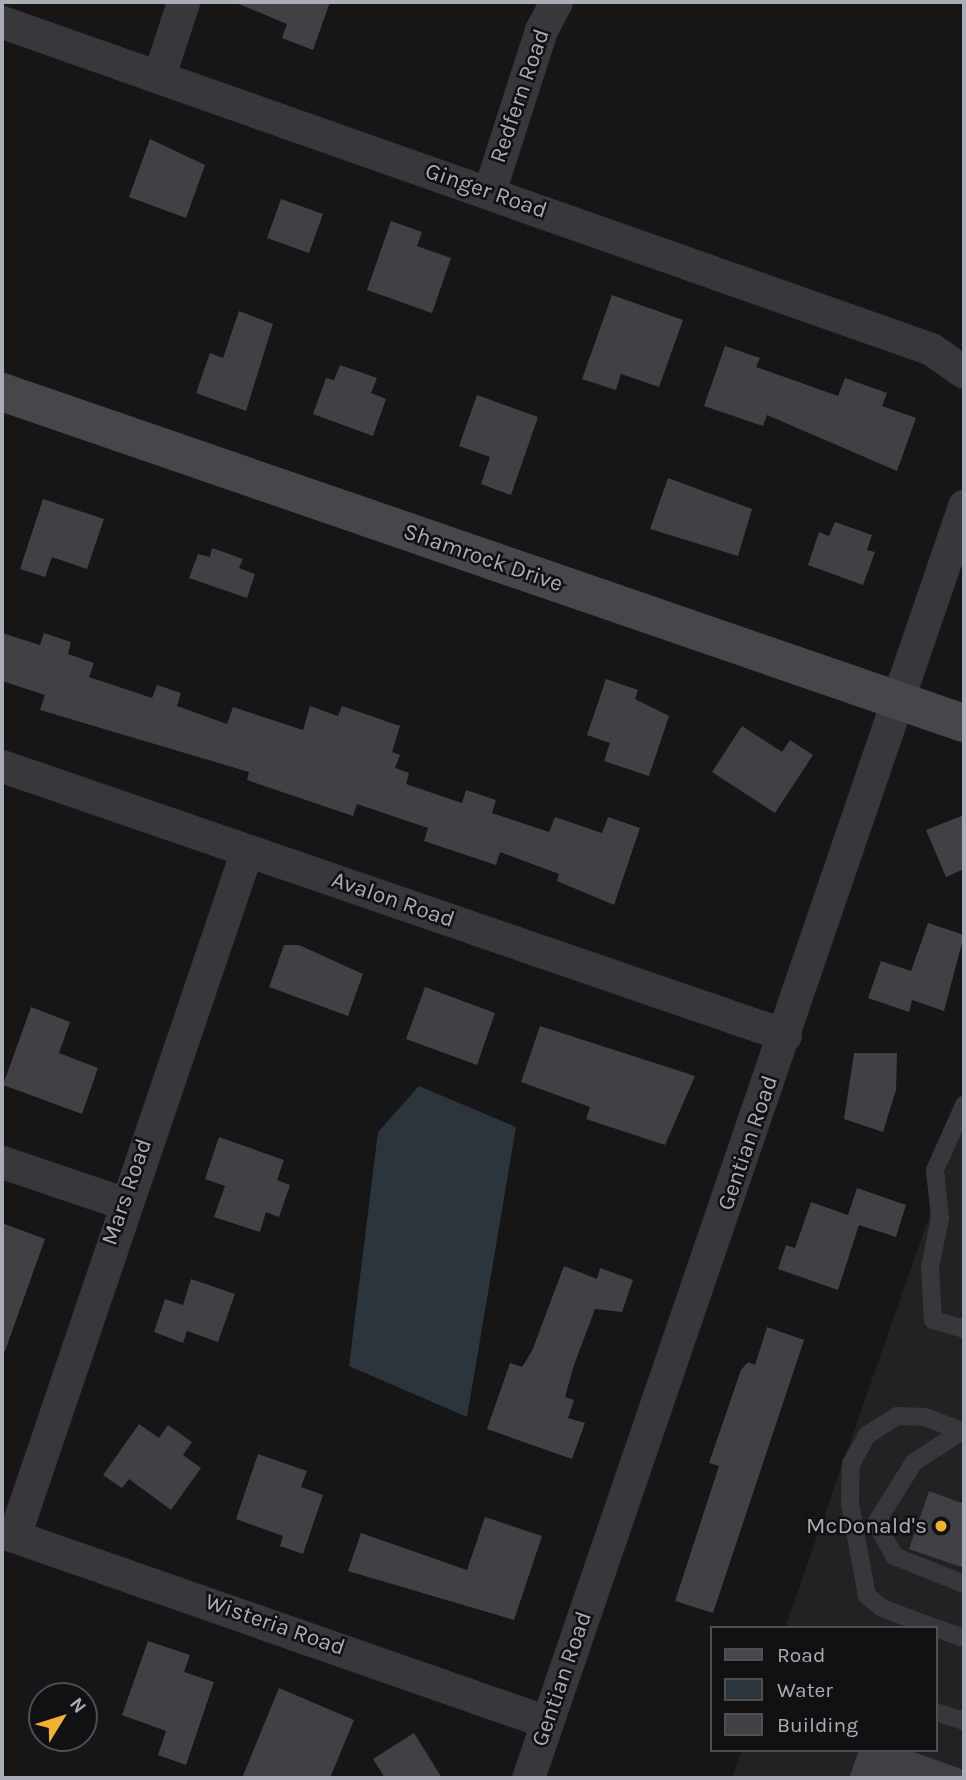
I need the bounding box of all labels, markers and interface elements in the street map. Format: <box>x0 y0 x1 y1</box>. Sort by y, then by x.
street label: Redfern Road <box>484 25 556 167</box>
street label: Ginger Road <box>421 157 551 225</box>
street label: Shamrock Drive <box>400 518 566 598</box>
street label: Avalon Road <box>328 866 458 934</box>
street label: Gentian Road <box>712 1072 784 1214</box>
street label: Mars Road <box>96 1135 158 1249</box>
place label: McDonald's <box>806 1512 927 1540</box>
marker: McDonald's <box>933 1518 949 1534</box>
street label: Wisteria Road <box>201 1588 349 1662</box>
street label: Gentian Road <box>526 1608 598 1750</box>
legend <box>710 1626 938 1752</box>
text: Road <box>777 1643 825 1667</box>
text: Water <box>777 1678 833 1702</box>
north arrow <box>28 1682 98 1752</box>
text: N <box>65 1693 91 1717</box>
text: Building <box>777 1713 858 1737</box>

